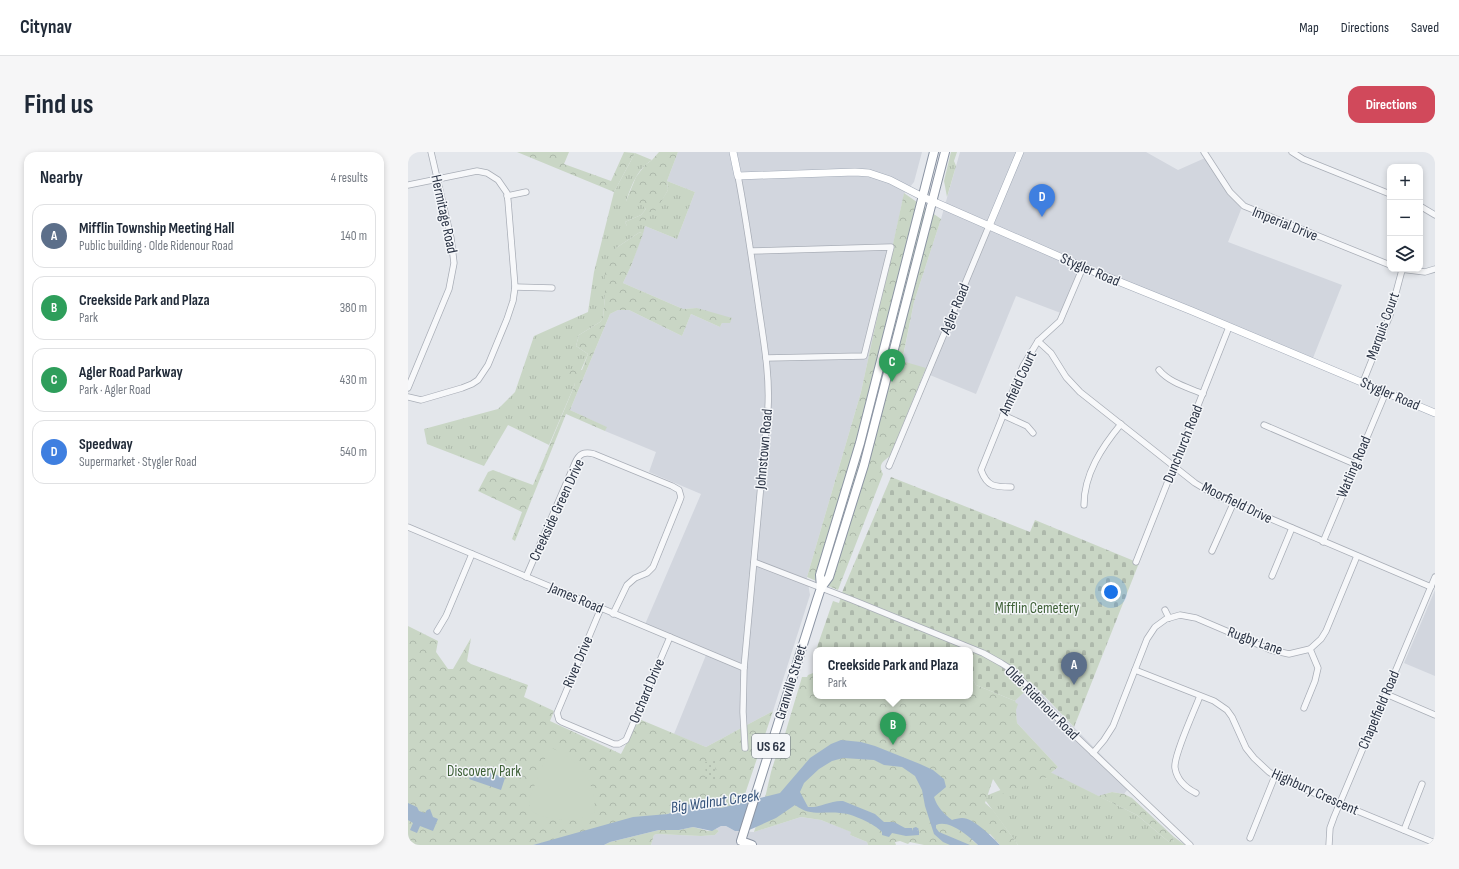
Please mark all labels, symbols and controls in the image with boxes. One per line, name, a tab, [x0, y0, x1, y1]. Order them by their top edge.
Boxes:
text: Citynav	[20, 16, 72, 39]
text: Map	[1299, 19, 1319, 36]
text: Directions	[1341, 19, 1389, 36]
text: Saved	[1411, 19, 1439, 36]
button: Directions	[1348, 86, 1435, 123]
text: Find us	[24, 88, 93, 121]
map controls	[1387, 164, 1423, 272]
button: +	[1387, 164, 1423, 200]
text: Nearby	[40, 168, 83, 188]
text: 4 results	[331, 170, 368, 186]
street label: Hermitage Road	[426, 173, 462, 255]
pin: D	[1029, 184, 1055, 217]
button: −	[1387, 200, 1423, 236]
street label: Imperial Drive	[1249, 202, 1321, 246]
text: Mifflin Township Meeting Hall	[79, 219, 234, 238]
text: A	[51, 228, 57, 244]
text: 140 m	[341, 228, 367, 244]
button: layers	[1387, 236, 1423, 272]
text: Public building · Olde Ridenour Road	[79, 238, 233, 254]
street label: Stygler Road	[1057, 249, 1123, 291]
street label: Agler Road	[935, 281, 974, 338]
street label: Marquis Court	[1362, 289, 1404, 362]
text: Creekside Park and Plaza	[79, 291, 210, 310]
text: B	[51, 300, 57, 316]
text: 380 m	[340, 300, 367, 316]
text: Park	[79, 310, 98, 326]
street label: Amfield Court	[994, 347, 1041, 419]
pin: C	[879, 349, 905, 382]
text: Agler Road Parkway	[79, 363, 183, 382]
text: C	[51, 372, 57, 388]
text: 430 m	[340, 372, 367, 388]
street label: Stygler Road	[1357, 373, 1423, 415]
text: Park · Agler Road	[79, 382, 151, 398]
street label: Dunchurch Road	[1159, 402, 1207, 486]
street label: Johnstown Road	[751, 408, 777, 491]
street label: Watling Road	[1332, 433, 1376, 501]
text: Speedway	[79, 435, 133, 454]
text: D	[51, 444, 57, 460]
text: 540 m	[340, 444, 367, 460]
text: Supermarket · Stygler Road	[79, 454, 197, 470]
street label: Creekside Green Drive	[525, 456, 589, 564]
street label: Moorfield Drive	[1199, 478, 1275, 528]
street label: James Road	[545, 578, 606, 618]
your location	[1101, 582, 1121, 602]
park label: Mifflin Cemetery	[995, 599, 1079, 618]
street label: Rugby Lane	[1225, 622, 1285, 660]
street label: River Drive	[559, 633, 597, 691]
street label: Granville Street	[771, 642, 812, 722]
popup	[813, 647, 973, 699]
pin: A	[1061, 652, 1087, 685]
street label: Orchard Drive	[625, 656, 669, 726]
text: Creekside Park and Plaza	[828, 656, 958, 675]
street label: Olde Ridenour Road	[1001, 662, 1083, 744]
street label: Chapelfield Road	[1354, 668, 1404, 752]
text: Park	[828, 675, 847, 691]
pin: B	[880, 712, 906, 745]
road number: US 62	[752, 734, 790, 758]
park label: Discovery Park	[447, 762, 521, 781]
street label: Highbury Crescent	[1268, 764, 1362, 820]
water label: Big Walnut Creek	[670, 786, 761, 818]

